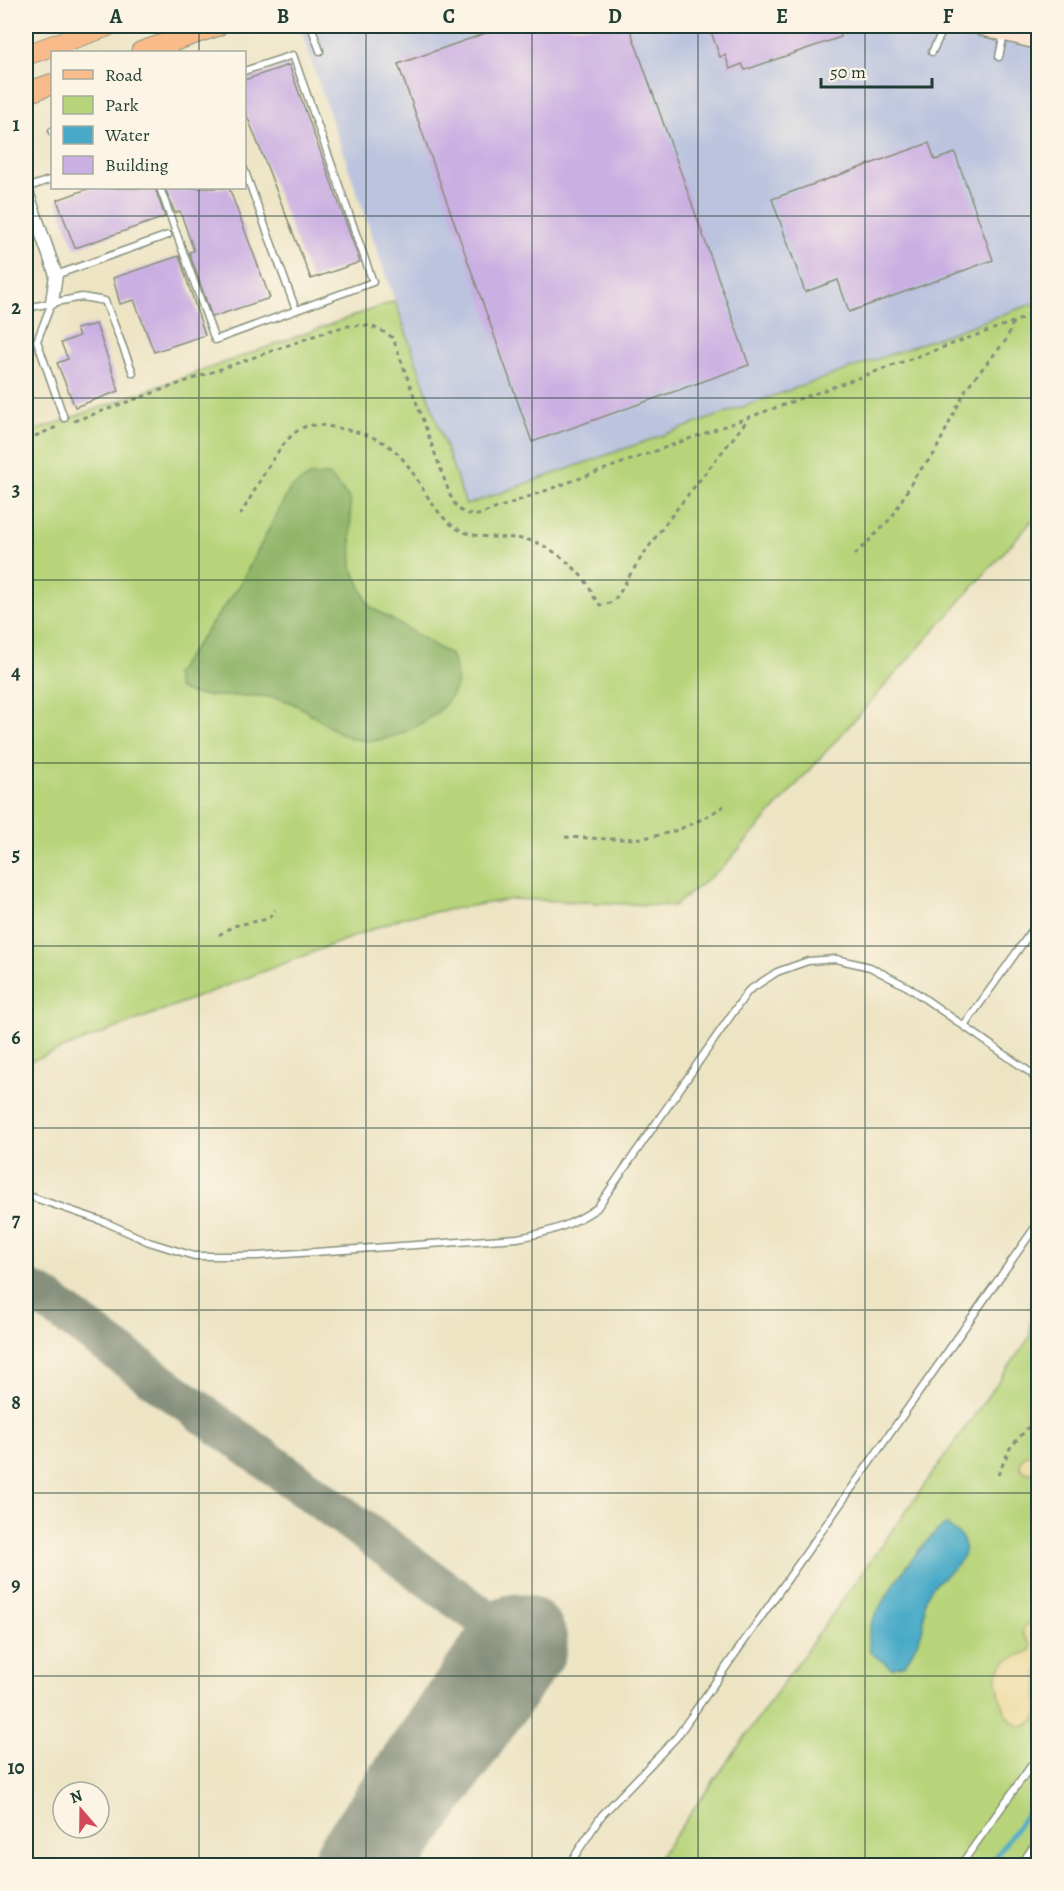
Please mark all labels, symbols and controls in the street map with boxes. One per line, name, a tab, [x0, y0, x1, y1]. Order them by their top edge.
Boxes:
text: A	[109, 3, 123, 30]
text: B	[277, 3, 289, 30]
text: C	[443, 3, 455, 30]
text: D	[608, 3, 622, 30]
text: E	[776, 3, 788, 30]
text: F	[943, 3, 954, 30]
legend	[51, 51, 246, 189]
scale bar	[821, 51, 932, 89]
text: 50 m	[830, 60, 866, 84]
text: Road	[105, 63, 143, 87]
text: Park	[105, 93, 139, 117]
text: 1	[12, 111, 20, 138]
text: Water	[104, 123, 150, 147]
text: Building	[105, 153, 169, 177]
text: 2	[11, 294, 21, 321]
text: 3	[12, 476, 20, 503]
text: 4	[11, 659, 21, 686]
text: 5	[12, 841, 20, 868]
text: 6	[11, 1024, 21, 1051]
text: 7	[12, 1206, 21, 1233]
text: 8	[11, 1389, 21, 1416]
text: 9	[11, 1571, 21, 1598]
text: 10	[7, 1754, 25, 1781]
north arrow	[51, 1780, 111, 1840]
text: N	[67, 1784, 86, 1809]

